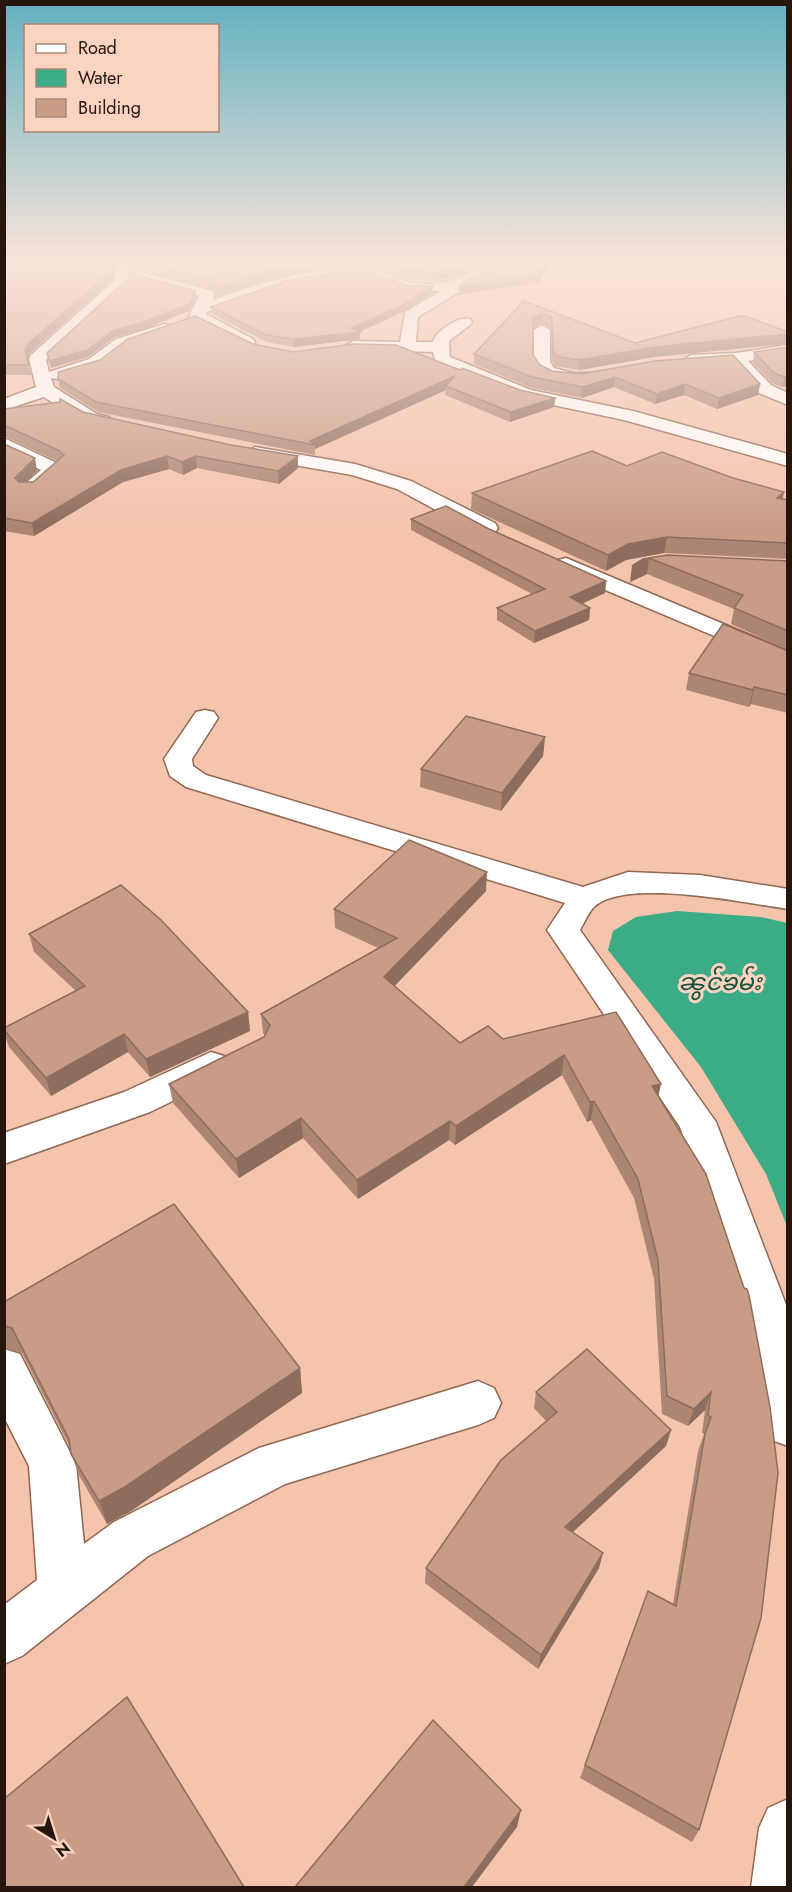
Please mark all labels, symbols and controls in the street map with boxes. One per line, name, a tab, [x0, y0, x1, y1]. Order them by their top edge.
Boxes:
legend	[24, 24, 219, 132]
text: Road	[78, 35, 117, 61]
text: Water	[78, 65, 123, 91]
text: Building	[78, 95, 141, 121]
water label: ၼွင်ၶမ်း	[678, 964, 763, 1001]
north arrow	[24, 1808, 84, 1868]
text: N	[51, 1836, 75, 1862]

